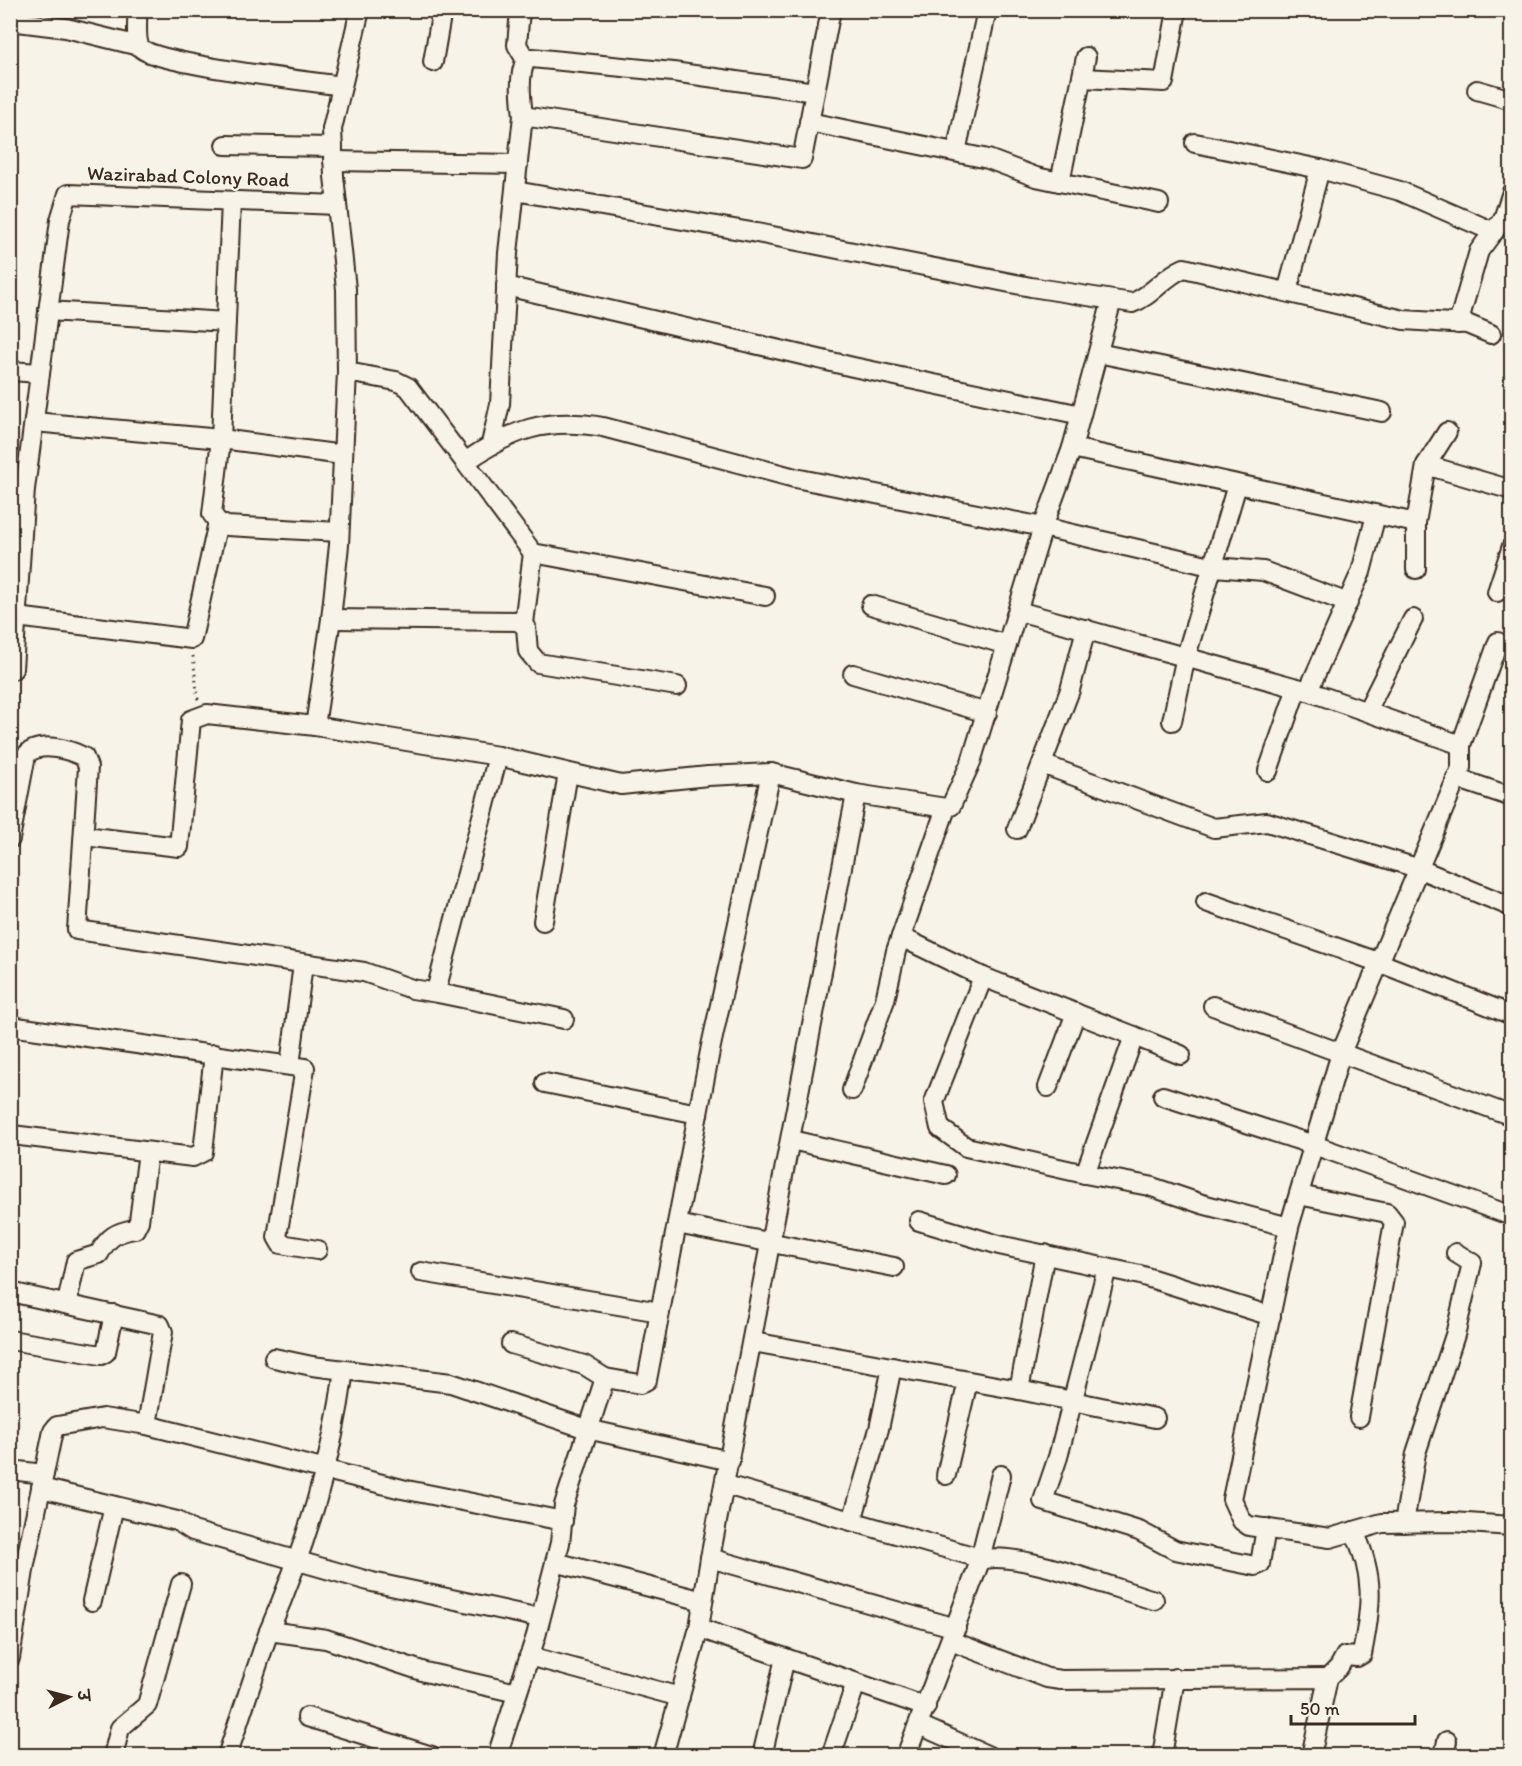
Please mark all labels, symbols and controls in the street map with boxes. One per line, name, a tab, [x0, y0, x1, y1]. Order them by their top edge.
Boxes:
street label: Wazirabad Colony Road	[86, 160, 290, 192]
north arrow	[39, 1667, 99, 1727]
text: उ	[73, 1687, 94, 1703]
scale bar	[1291, 1688, 1416, 1726]
text: 50 m	[1300, 1698, 1340, 1720]

